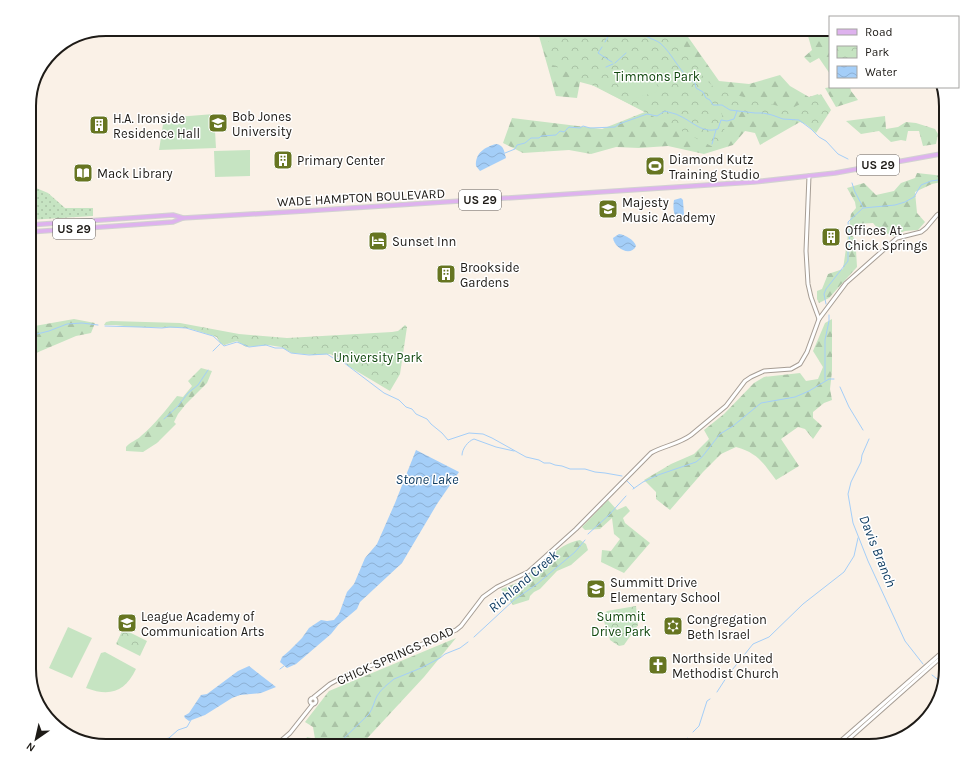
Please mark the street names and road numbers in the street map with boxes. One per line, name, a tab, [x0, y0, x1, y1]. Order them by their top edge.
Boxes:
road number: US 29	[857, 155, 899, 175]
street label: WADE HAMPTON BOULEVARD	[277, 186, 445, 209]
road number: US 29	[459, 190, 501, 210]
road number: US 29	[53, 219, 95, 239]
street label: CHICK SPRINGS ROAD	[334, 623, 456, 688]

